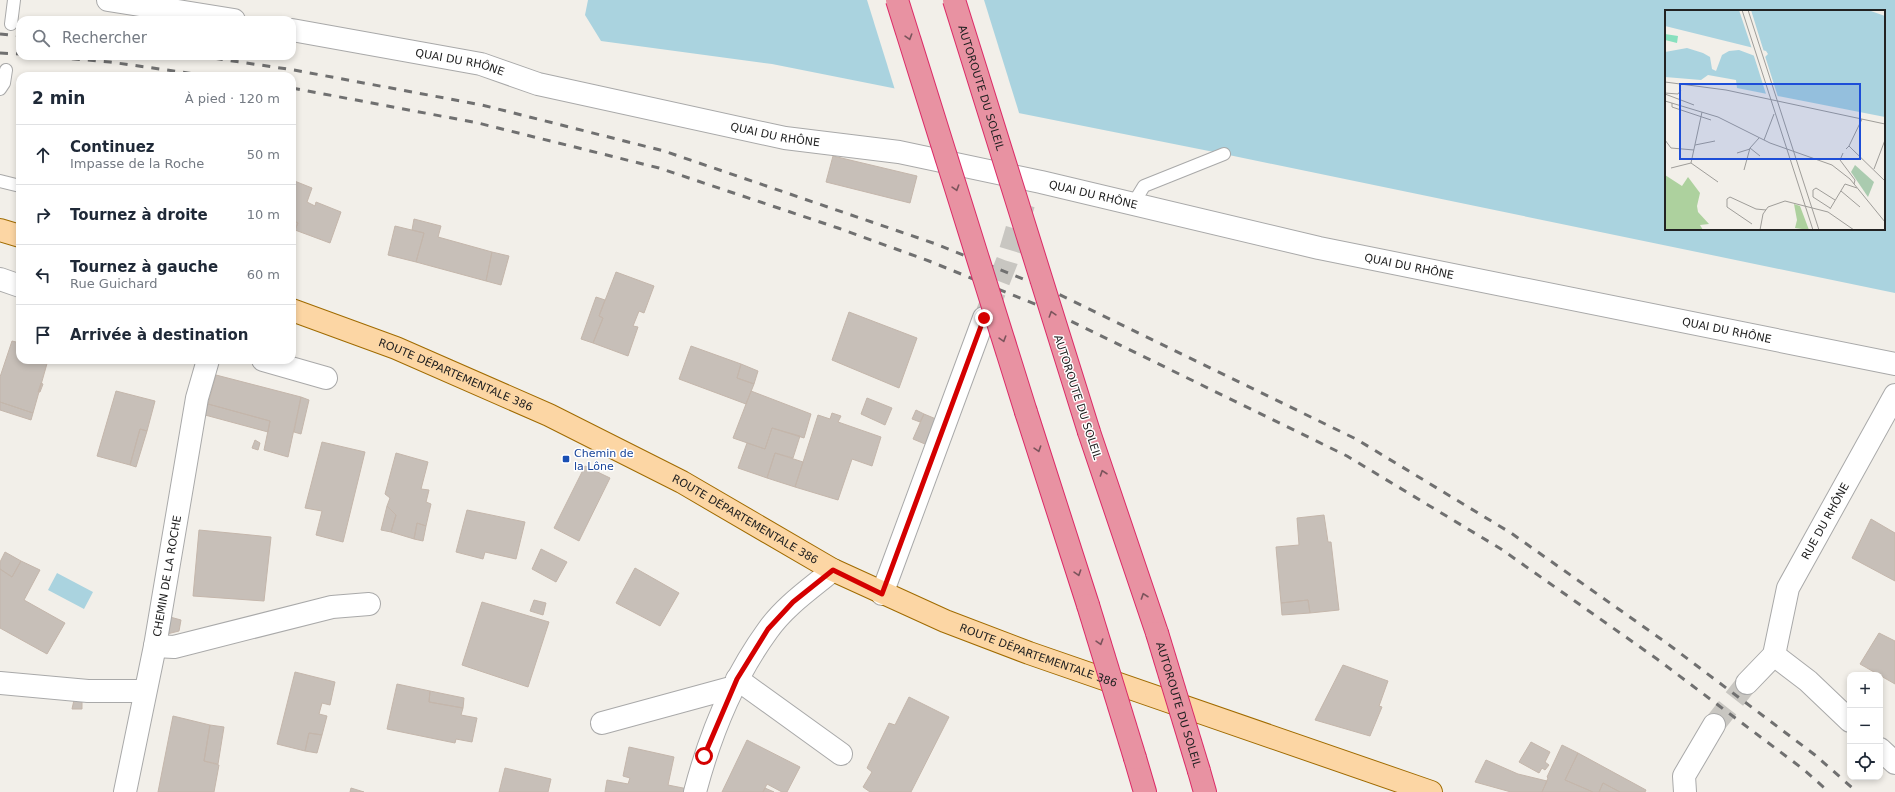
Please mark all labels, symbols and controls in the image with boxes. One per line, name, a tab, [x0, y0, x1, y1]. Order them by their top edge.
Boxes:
inset map	[1665, 10, 1885, 230]
search box	[16, 16, 296, 60]
street label: AUTOROUTE DU SOLEIL	[955, 24, 1007, 153]
icon: search	[30, 27, 52, 49]
text: Rechercher	[62, 29, 147, 47]
one-way arrow	[904, 34, 912, 41]
street label: QUAI DU RHÔNE	[414, 46, 506, 79]
text: 2 min	[32, 88, 85, 108]
text: À pied · 120 m	[185, 91, 280, 106]
street label: QUAI DU RHÔNE	[729, 120, 821, 149]
text: Continuez	[70, 138, 155, 156]
icon: ahead	[32, 144, 54, 166]
text: 50 m	[247, 147, 280, 162]
text: Impasse de la Roche	[70, 156, 204, 171]
street label: QUAI DU RHÔNE	[1047, 178, 1139, 212]
one-way arrow	[951, 184, 960, 191]
icon: right	[32, 204, 54, 226]
text: Tournez à droite	[70, 206, 208, 224]
text: 10 m	[247, 207, 280, 222]
street label: QUAI DU RHÔNE	[1363, 251, 1455, 282]
text: Tournez à gauche	[70, 258, 218, 276]
icon: left	[32, 264, 54, 286]
text: 60 m	[247, 267, 280, 282]
text: Rue Guichard	[70, 276, 157, 291]
route end	[975, 309, 993, 327]
one-way arrow	[1048, 311, 1057, 318]
street label: QUAI DU RHÔNE	[1681, 315, 1773, 346]
icon: arrive	[32, 324, 54, 346]
text: Arrivée à destination	[70, 326, 248, 344]
street label: AUTOROUTE DU SOLEIL	[1051, 333, 1104, 462]
one-way arrow	[998, 335, 1007, 342]
street label: ROUTE DÉPARTEMENTALE 386	[377, 336, 535, 414]
one-way arrow	[1033, 446, 1041, 453]
place label: Chemin de la Lône	[574, 447, 634, 473]
marker: Chemin de la Lône	[561, 454, 571, 464]
one-way arrow	[1099, 470, 1107, 477]
street label: ROUTE DÉPARTEMENTALE 386	[670, 472, 820, 567]
street label: RUE DU RHÔNE	[1799, 480, 1852, 562]
street label: CHEMIN DE LA ROCHE	[151, 514, 184, 638]
one-way arrow	[1073, 569, 1082, 576]
one-way arrow	[1141, 593, 1149, 600]
street label: ROUTE DÉPARTEMENTALE 386	[958, 621, 1119, 690]
one-way arrow	[1095, 639, 1104, 646]
street label: AUTOROUTE DU SOLEIL	[1153, 640, 1204, 770]
map controls	[1847, 672, 1883, 780]
button: +	[1847, 672, 1883, 708]
button: −	[1847, 708, 1883, 744]
button: locate	[1847, 744, 1883, 780]
route start	[695, 747, 713, 765]

